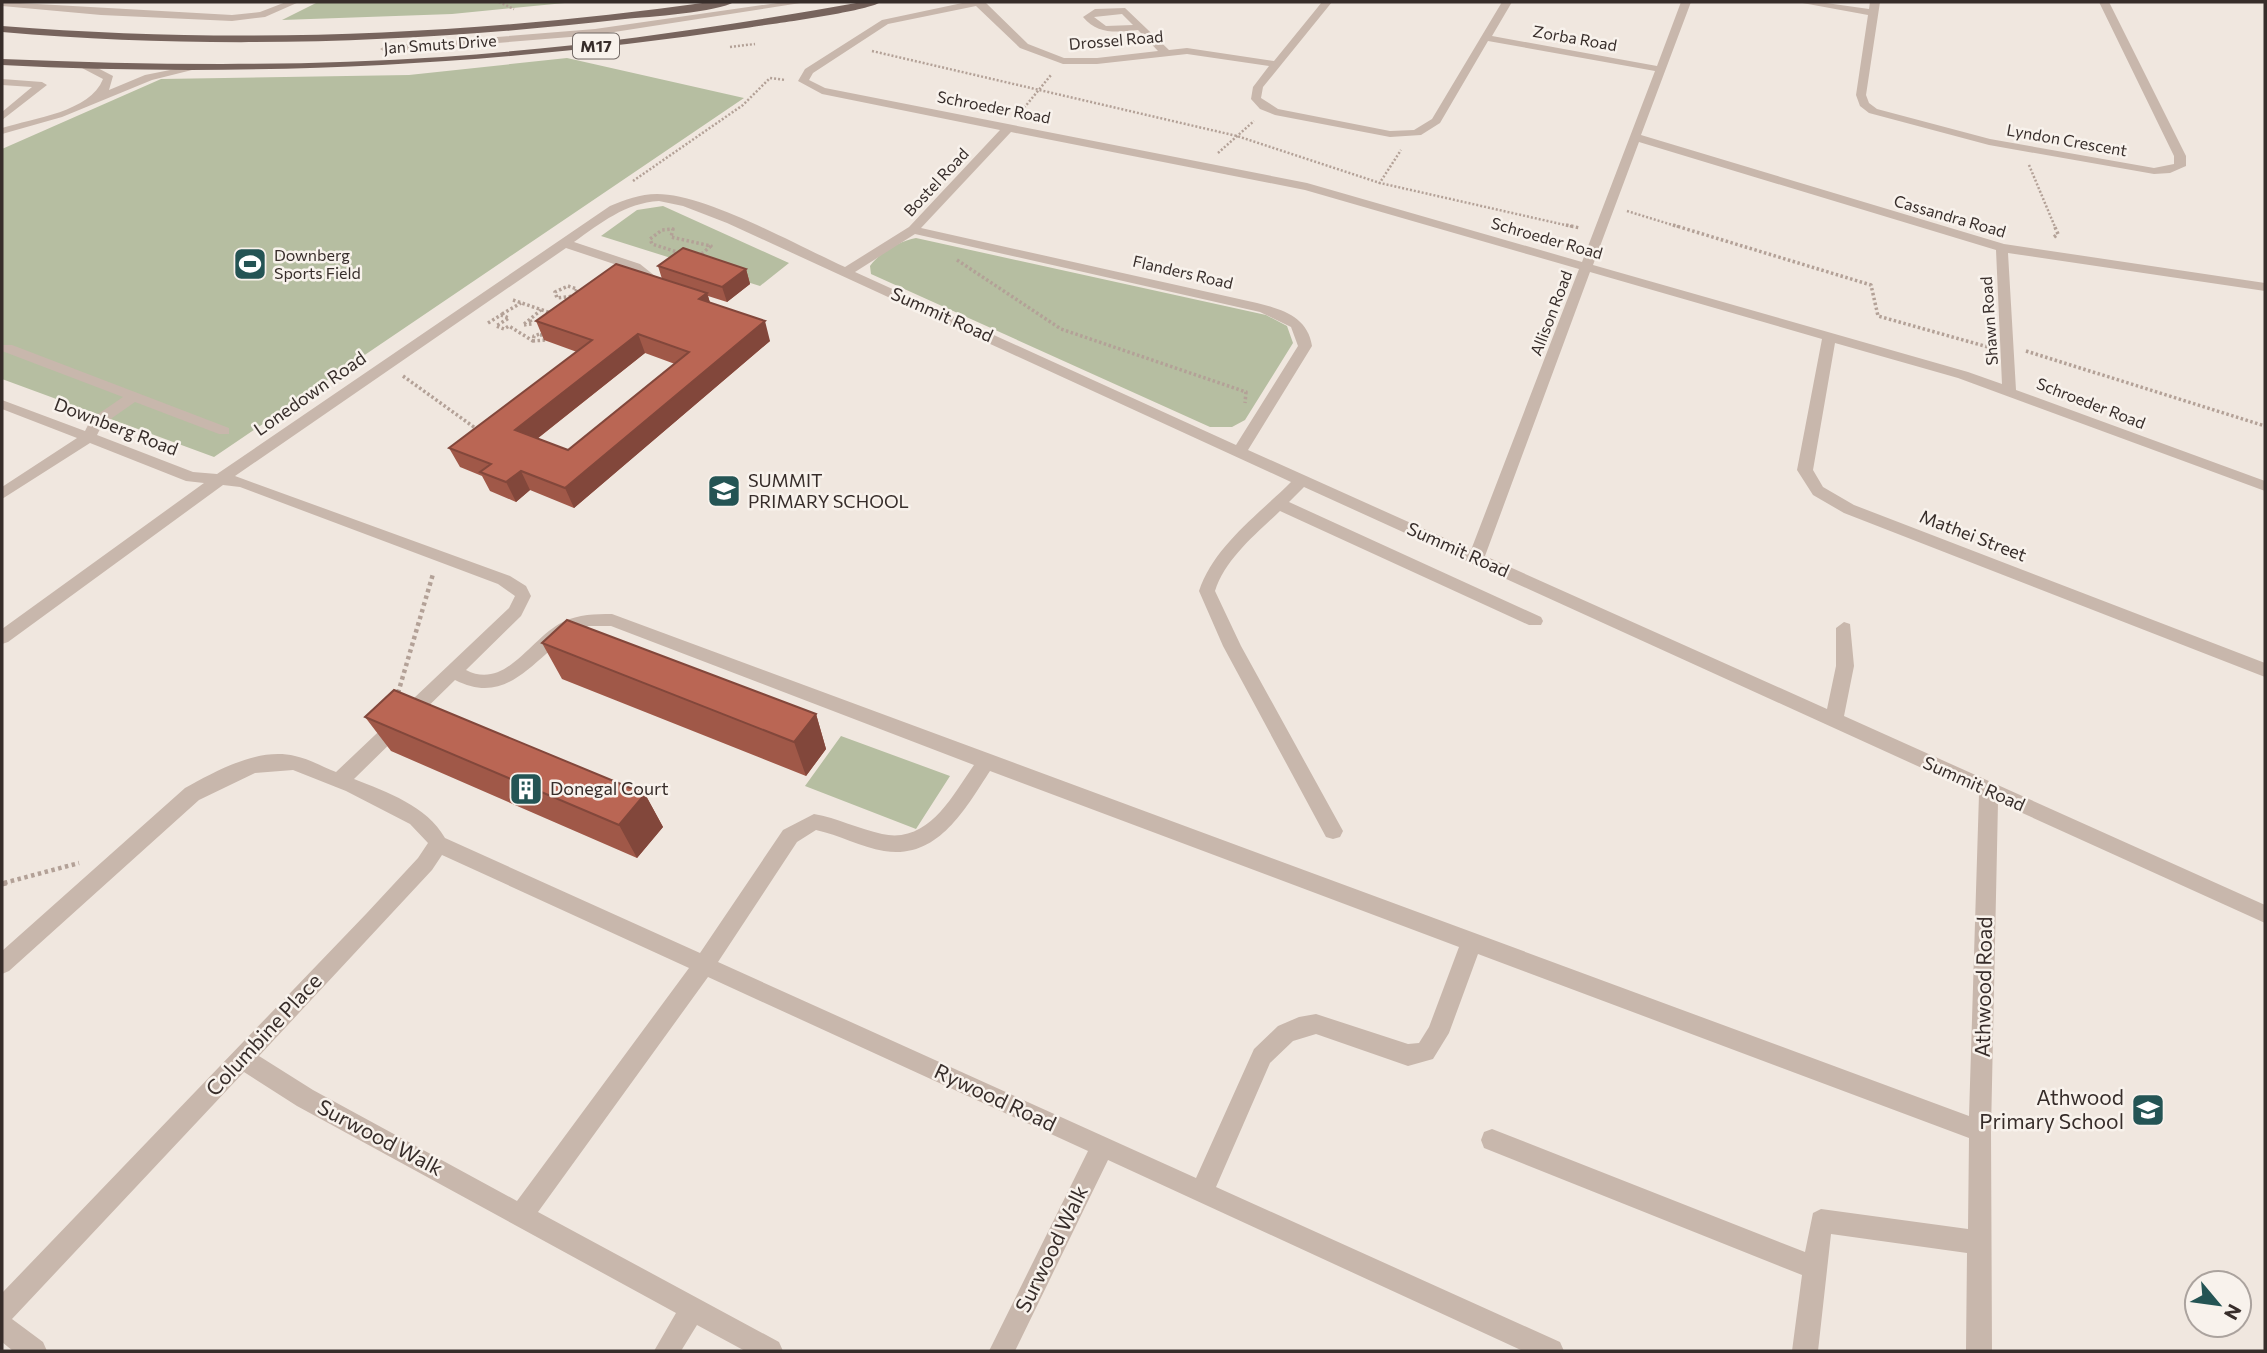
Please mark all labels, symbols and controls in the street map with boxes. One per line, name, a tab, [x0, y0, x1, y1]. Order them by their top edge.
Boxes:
street label: Zorba Road	[1532, 21, 1619, 54]
street label: Drossel Road	[1068, 26, 1164, 53]
street label: Jan Smuts Drive	[383, 30, 497, 57]
road number: M17	[573, 34, 619, 58]
street label: Schroeder Road	[936, 86, 1052, 127]
street label: Lyndon Crescent	[2005, 120, 2129, 160]
street label: Bostel Road	[899, 144, 972, 220]
street label: Cassandra Road	[1892, 190, 2008, 241]
street label: Schroeder Road	[1489, 213, 1605, 263]
sports icon: Downberg Sports Field	[231, 245, 269, 283]
place label: Downberg Sports Field	[274, 245, 361, 282]
street label: Flanders Road	[1131, 251, 1235, 292]
street label: Allison Road	[1526, 268, 1575, 358]
street label: Shawn Road	[1976, 276, 2001, 366]
street label: Summit Road	[888, 282, 997, 346]
street label: Lonedown Road	[249, 346, 370, 440]
street label: Schroeder Road	[2034, 373, 2148, 432]
street label: Downberg Road	[51, 392, 181, 460]
place label: SUMMIT PRIMARY SCHOOL	[748, 469, 909, 512]
school or university icon: SUMMIT PRIMARY SCHOOL	[705, 472, 743, 510]
street label: Mathei Street	[1917, 505, 2030, 566]
street label: Summit Road	[1404, 517, 1513, 581]
street label: Summit Road	[1920, 751, 2029, 815]
building icon: Donegal Court	[507, 770, 545, 808]
place label: Donegal Court	[550, 777, 669, 799]
street label: Athwood Road	[1969, 916, 1996, 1058]
street label: Columbine Place	[200, 968, 326, 1100]
street label: Rywood Road	[931, 1058, 1061, 1136]
place label: Athwood Primary School	[1979, 1084, 2124, 1133]
school or university icon: Athwood Primary School	[2129, 1091, 2167, 1129]
street label: Surwood Walk	[314, 1093, 448, 1180]
street label: Surwood Walk	[1009, 1181, 1092, 1316]
north arrow	[2183, 1269, 2253, 1339]
text: N	[2220, 1301, 2247, 1324]

